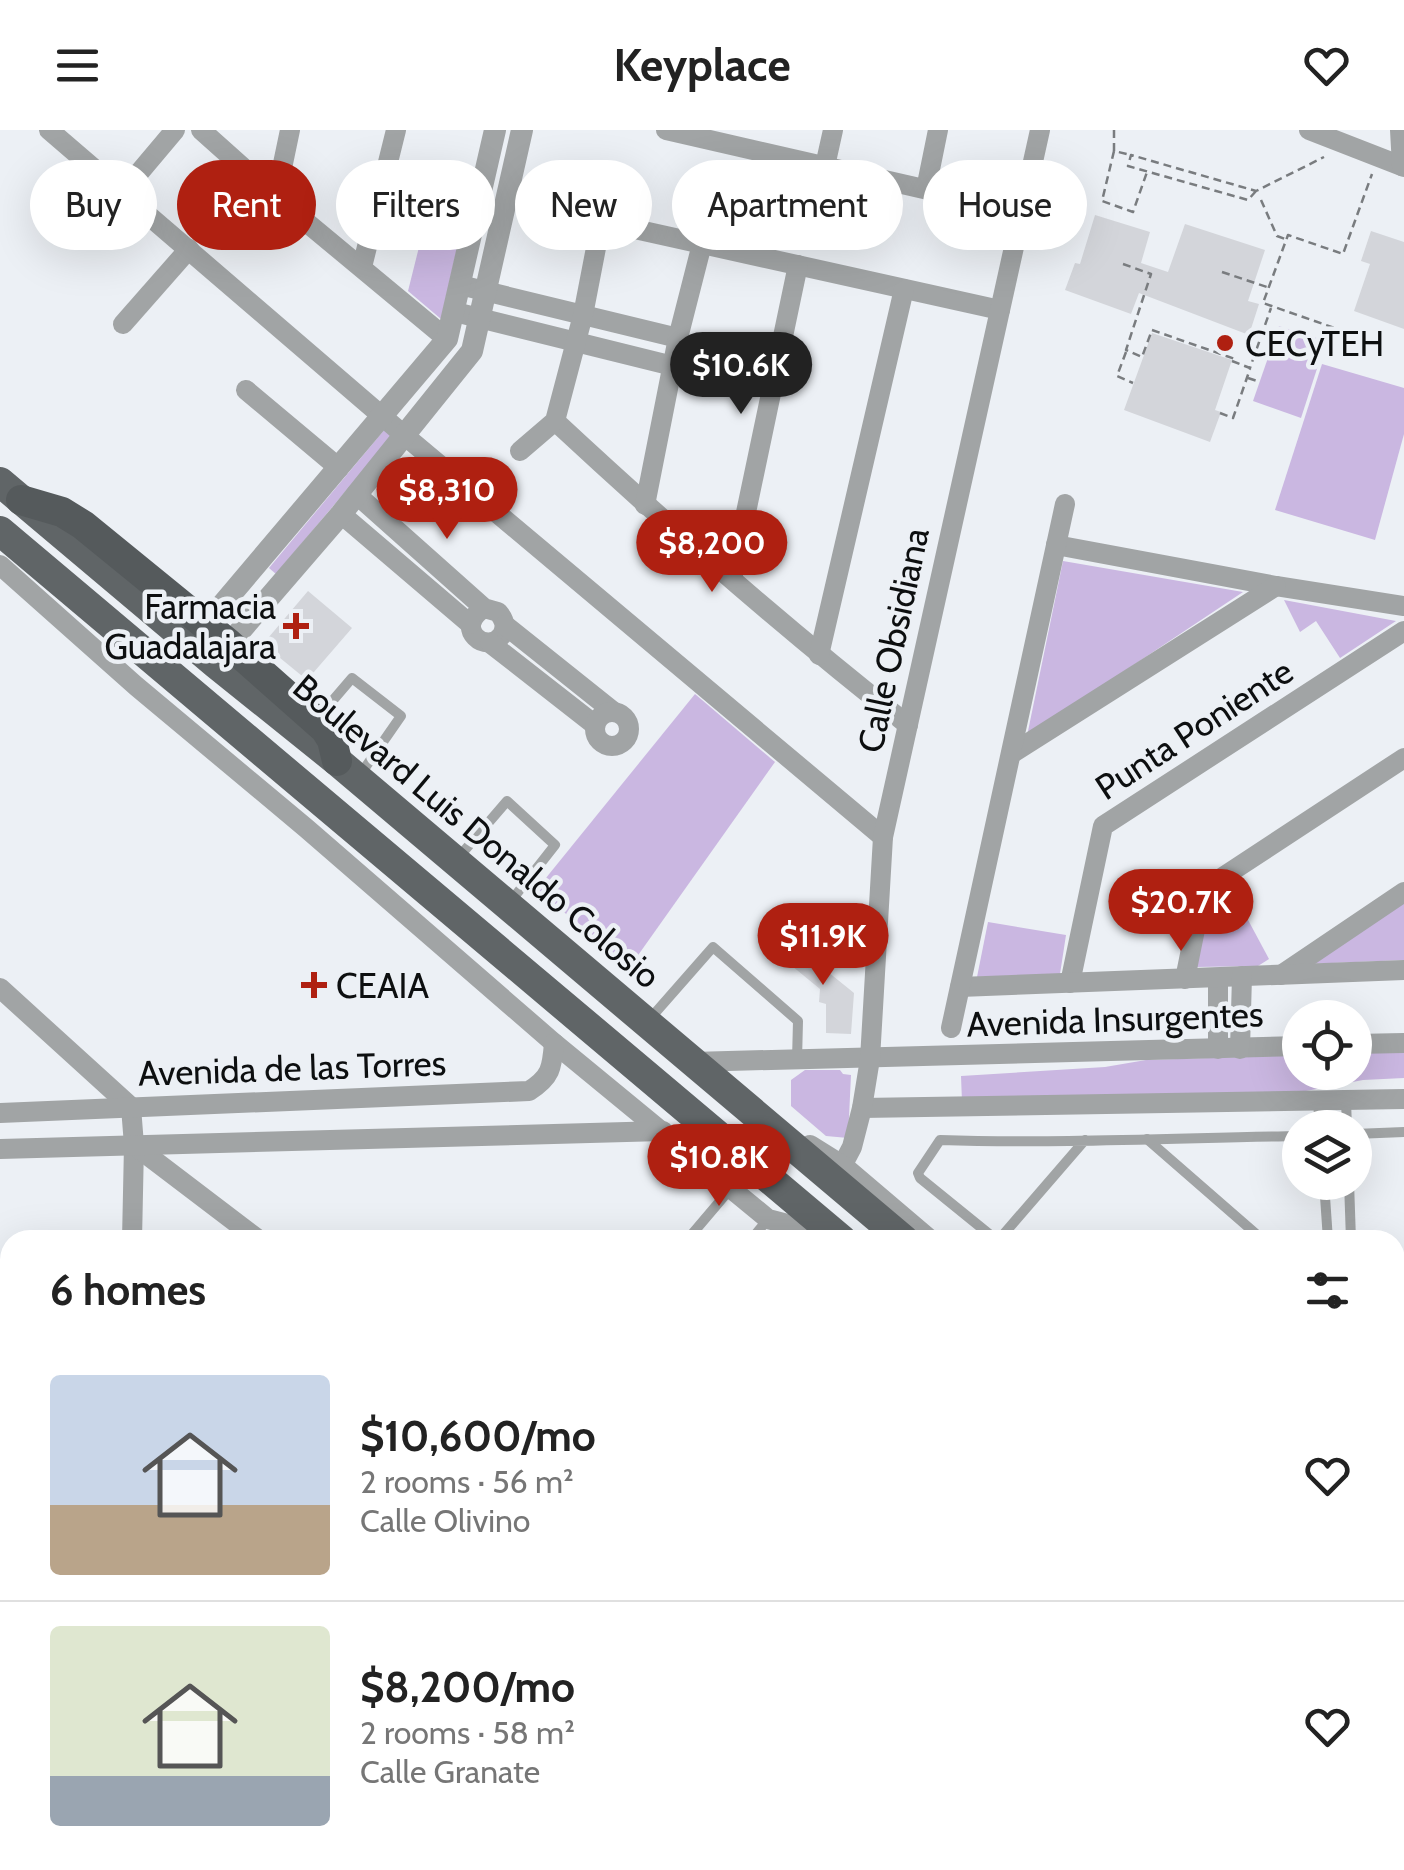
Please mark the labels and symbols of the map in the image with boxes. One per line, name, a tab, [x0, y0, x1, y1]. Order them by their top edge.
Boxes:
place label: CECyTEH	[1245, 322, 1384, 365]
pin: $10.6K	[660, 332, 822, 417]
marker: CECyTEH	[1214, 332, 1236, 354]
pin: $8,310	[366, 457, 528, 542]
pin: $8,200	[631, 510, 793, 595]
street label: Calle Obsidiana	[848, 524, 938, 756]
place label: Farmacia Guadalajara	[104, 585, 276, 668]
marker: Farmacia Guadalajara	[285, 615, 307, 637]
street label: Punta Poniente	[1087, 649, 1301, 809]
street label: Boulevard Luis Donaldo Colosio	[285, 665, 669, 997]
pin: $20.7K	[1100, 869, 1262, 954]
pin: $11.9K	[742, 903, 904, 988]
place label: CEAIA	[336, 964, 429, 1007]
marker: CEAIA	[301, 972, 327, 998]
street label: Avenida Insurgentes	[966, 992, 1264, 1046]
street label: Avenida de las Torres	[137, 1041, 447, 1095]
pin: $10.8K	[638, 1124, 800, 1209]

